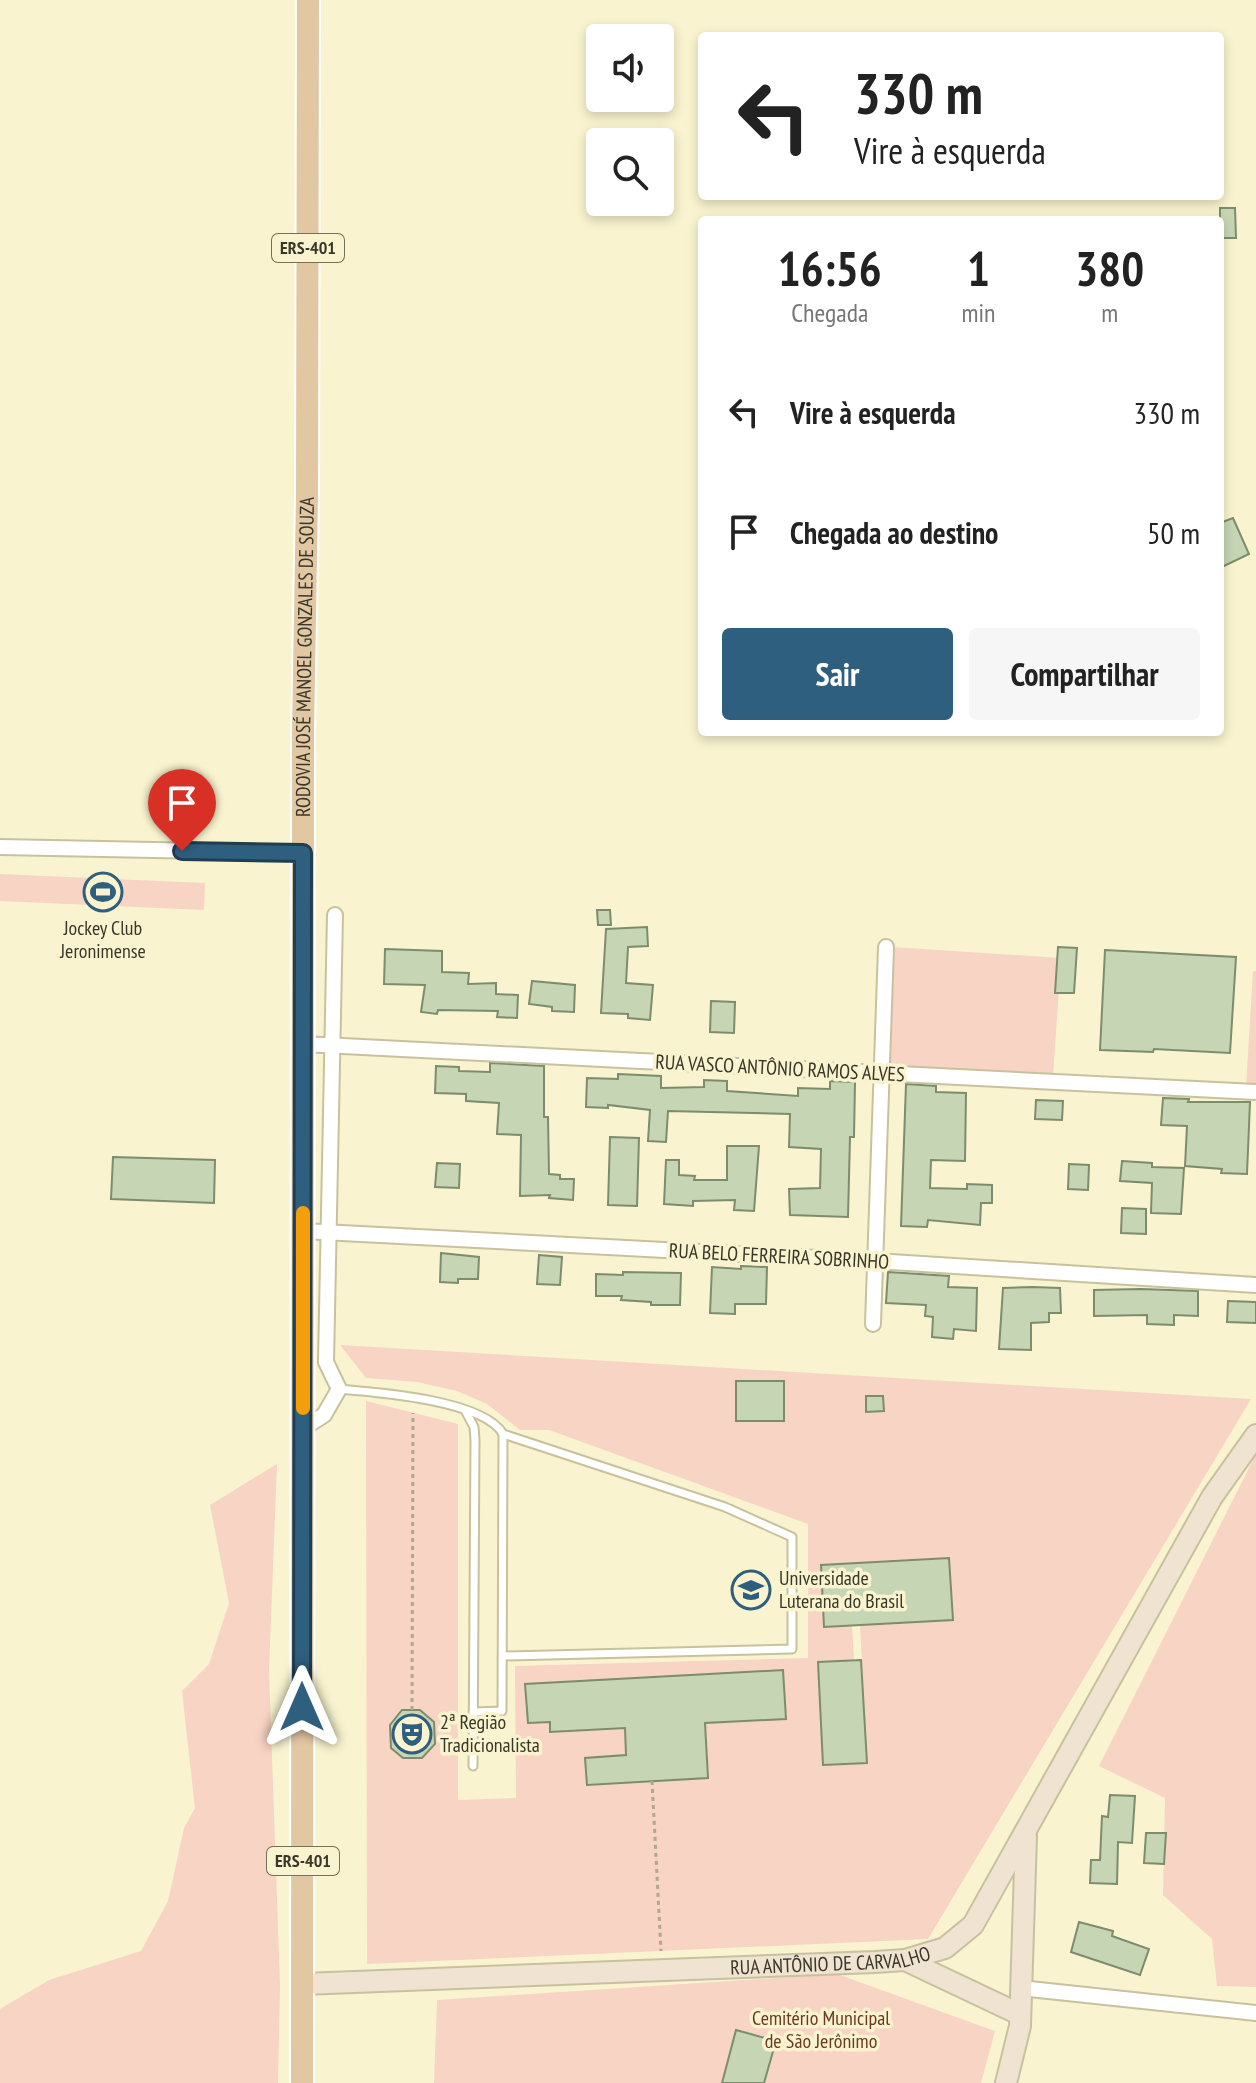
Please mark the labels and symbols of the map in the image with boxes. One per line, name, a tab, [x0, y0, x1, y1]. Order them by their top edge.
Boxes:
road number: ERS-401	[272, 234, 344, 262]
street label: RODOVIA JOSÉ MANOEL GONZALES DE SOUZA	[290, 496, 320, 817]
pin	[148, 769, 216, 851]
sports icon: Jockey Club Jeronimense	[82, 871, 124, 913]
place label: Jockey Club Jeronimense	[59, 915, 146, 964]
street label: RUA VASCO ANTÔNIO RAMOS ALVES	[655, 1048, 905, 1088]
street label: RUA BELO FERREIRA SOBRINHO	[668, 1237, 890, 1275]
place label: Universidade Luterana do Brasil	[779, 1565, 904, 1614]
school or university icon: Universidade Luterana do Brasil	[730, 1569, 772, 1611]
position arrow	[260, 1665, 344, 1749]
place label: 2ª Região Tradicionalista	[440, 1709, 540, 1758]
theatre icon: 2ª Região Tradicionalista	[391, 1713, 433, 1755]
road number: ERS-401	[267, 1847, 339, 1875]
street label: RUA ANTÔNIO DE CARVALHO	[730, 1940, 934, 1981]
park label: Cemitério Municipal de São Jerônimo	[752, 2005, 890, 2054]

